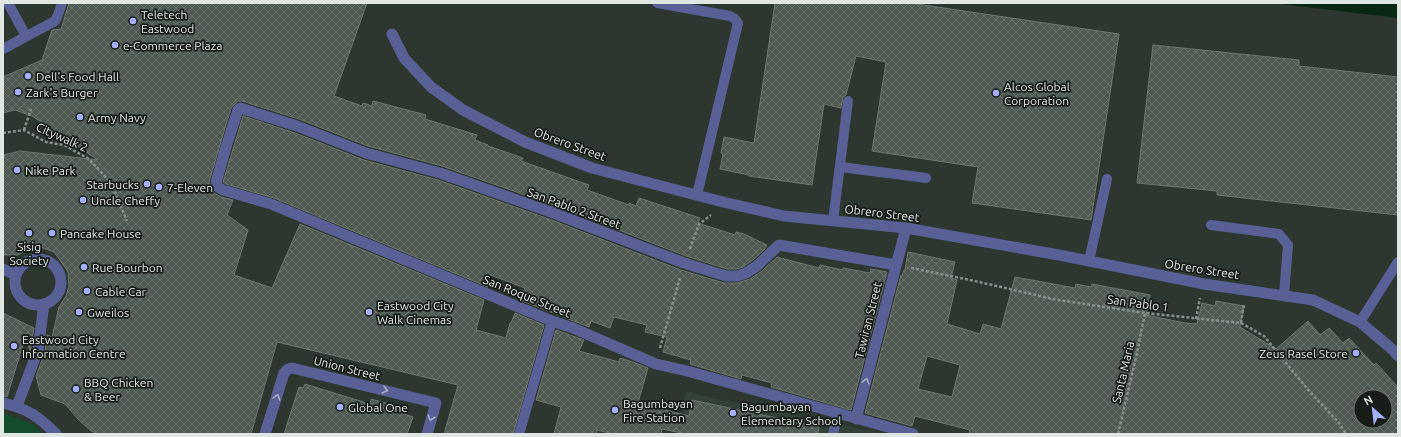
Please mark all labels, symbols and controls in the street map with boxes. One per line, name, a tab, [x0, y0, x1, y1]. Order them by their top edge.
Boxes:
place label: Teletech Eastwood	[141, 8, 194, 35]
marker: Teletech Eastwood	[128, 16, 138, 26]
place label: e-Commerce Plaza	[123, 39, 222, 52]
marker: e-Commerce Plaza	[110, 40, 120, 50]
place label: Dell's Food Hall	[36, 70, 119, 83]
marker: Dell's Food Hall	[23, 71, 33, 81]
place label: Alcos Global Corporation	[1004, 80, 1070, 107]
place label: Zark's Burger	[26, 86, 98, 99]
marker: Zark's Burger	[13, 87, 23, 97]
marker: Alcos Global Corporation	[991, 88, 1001, 98]
place label: Army Navy	[88, 111, 146, 124]
marker: Army Navy	[75, 112, 85, 122]
street label: Citywalk 2	[34, 120, 90, 154]
street label: Obrero Street	[532, 125, 608, 163]
place label: Nike Park	[25, 164, 76, 177]
marker: Nike Park	[12, 165, 22, 175]
place label: Starbucks	[87, 178, 139, 191]
marker: Starbucks	[142, 179, 152, 189]
place label: 7-Eleven	[167, 181, 213, 194]
marker: 7-Eleven	[154, 182, 164, 192]
street label: San Pablo 2 Street	[526, 185, 623, 231]
place label: Uncle Cheffy	[91, 194, 160, 207]
marker: Uncle Cheffy	[78, 195, 88, 205]
street label: Obrero Street	[844, 202, 920, 224]
place label: Pancake House	[60, 227, 141, 240]
marker: Sisig Society	[24, 228, 34, 238]
marker: Pancake House	[47, 228, 57, 238]
place label: Sisig Society	[10, 240, 49, 267]
street label: Obrero Street	[1164, 257, 1240, 281]
place label: Rue Bourbon	[92, 261, 163, 274]
marker: Rue Bourbon	[79, 262, 89, 272]
street label: San Roque Street	[481, 272, 573, 320]
street label: Tawiran Street	[852, 280, 884, 360]
place label: Cable Car	[95, 285, 147, 298]
marker: Cable Car	[82, 286, 92, 296]
street label: San Pablo 1	[1106, 292, 1170, 314]
place label: Eastwood City Walk Cinemas	[377, 299, 454, 326]
place label: Gweilos	[87, 306, 129, 319]
marker: Gweilos	[74, 307, 84, 317]
marker: Eastwood City Walk Cinemas	[364, 307, 374, 317]
place label: Eastwood City Information Centre	[22, 333, 126, 360]
street label: Santa Maria	[1110, 340, 1136, 404]
marker: Eastwood City Information Centre	[9, 341, 19, 351]
place label: Zeus Rasel Store	[1259, 347, 1348, 360]
marker: Zeus Rasel Store	[1351, 348, 1361, 358]
street label: Union Street	[312, 353, 382, 383]
place label: BBQ Chicken & Beer	[84, 376, 153, 403]
one-way arrow	[861, 378, 870, 385]
marker: BBQ Chicken & Beer	[71, 384, 81, 394]
one-way arrow	[381, 386, 388, 394]
north arrow	[1353, 389, 1393, 429]
text: N	[1362, 393, 1375, 407]
one-way arrow	[272, 394, 281, 401]
place label: Bagumbayan Fire Station	[623, 397, 693, 424]
place label: Bagumbayan Elementary School	[741, 400, 841, 427]
place label: Global One	[348, 401, 408, 414]
marker: Global One	[335, 402, 345, 412]
marker: Bagumbayan Fire Station	[610, 405, 620, 415]
marker: Bagumbayan Elementary School	[728, 408, 738, 418]
one-way arrow	[427, 415, 436, 422]

